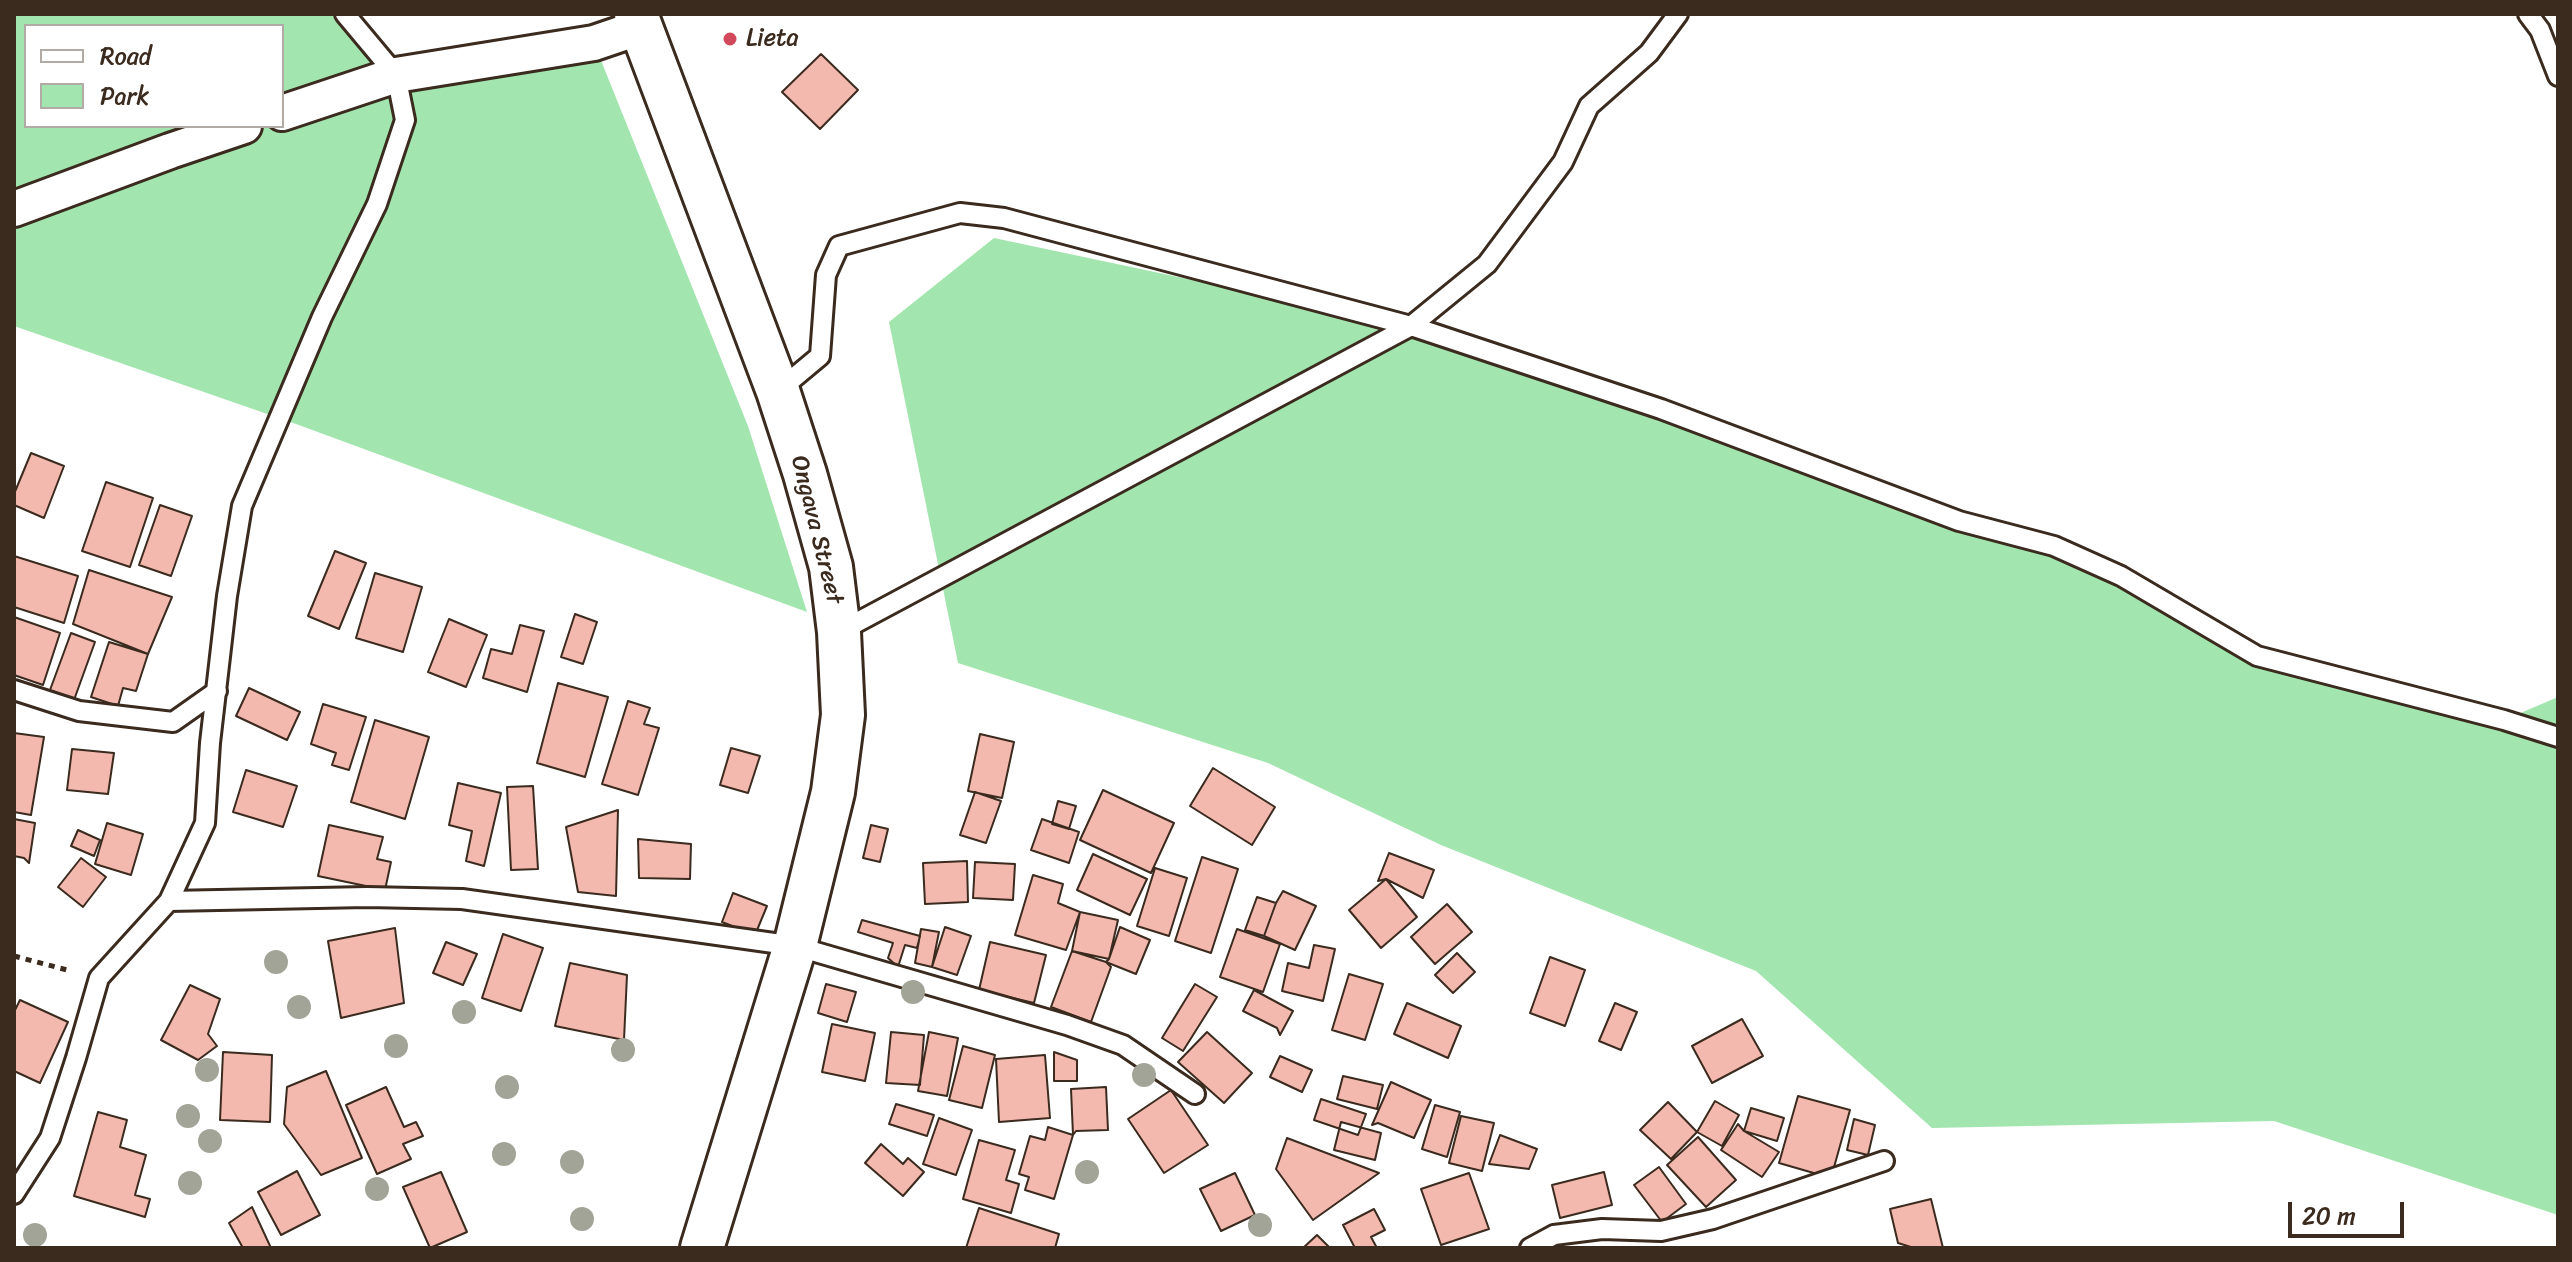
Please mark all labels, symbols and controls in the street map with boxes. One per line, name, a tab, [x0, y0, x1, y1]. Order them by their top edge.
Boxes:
legend	[24, 24, 284, 128]
place label: Lieta	[746, 25, 799, 53]
marker: Lieta	[721, 30, 739, 48]
text: Road	[100, 35, 151, 77]
text: Park	[100, 75, 149, 117]
street label: Ongava Street	[784, 453, 848, 607]
scale bar	[2292, 1186, 2408, 1236]
text: 20 m	[2302, 1195, 2356, 1237]

